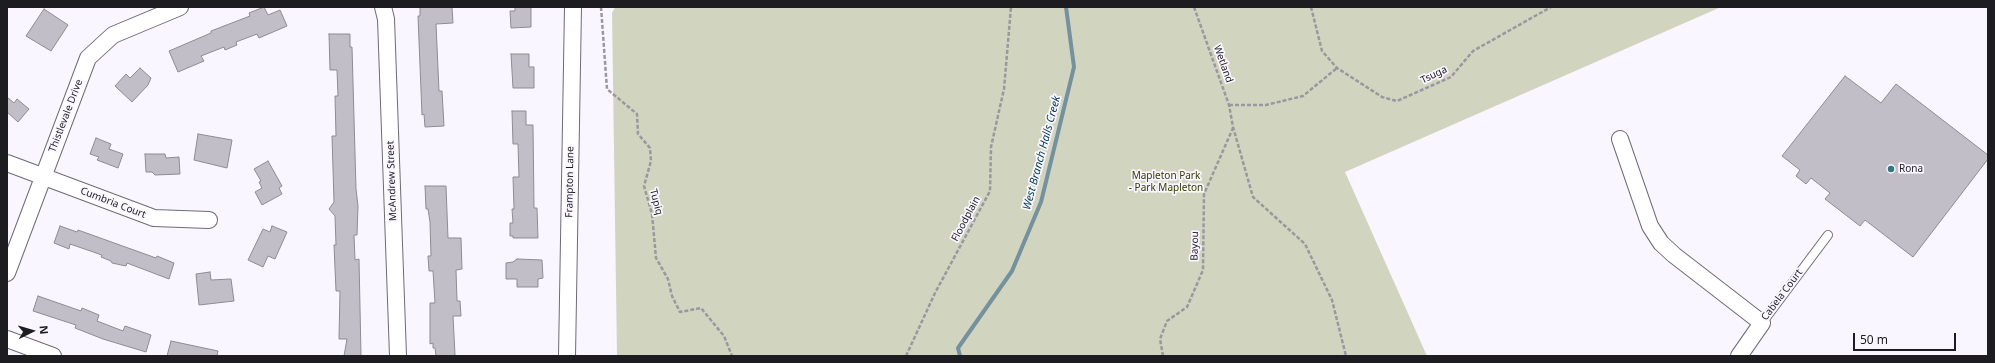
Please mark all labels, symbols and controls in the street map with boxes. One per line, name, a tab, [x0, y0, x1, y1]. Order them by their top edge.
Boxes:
street label: Wetland	[1211, 44, 1235, 84]
street label: Tsuga	[1419, 64, 1449, 86]
street label: Thistlevale Drive	[47, 78, 85, 154]
water label: West Branch Halls Creek	[1020, 95, 1064, 211]
street label: McAndrew Street	[385, 141, 399, 221]
street label: Frampton Lane	[563, 146, 577, 218]
place label: Rona	[1899, 163, 1923, 175]
marker: Rona	[1886, 164, 1896, 174]
park label: Mapleton Park - Park Mapleton	[1129, 170, 1203, 194]
street label: Cumbria Court	[79, 185, 147, 221]
street label: Tupiq	[647, 188, 665, 216]
street label: Floodplain	[949, 194, 983, 244]
street label: Bayou	[1189, 231, 1201, 261]
street label: Cabela Court	[1759, 267, 1805, 323]
north arrow	[12, 311, 52, 351]
text: N	[37, 325, 52, 335]
scale bar	[1855, 325, 1958, 351]
text: 50 m	[1860, 331, 1888, 348]

